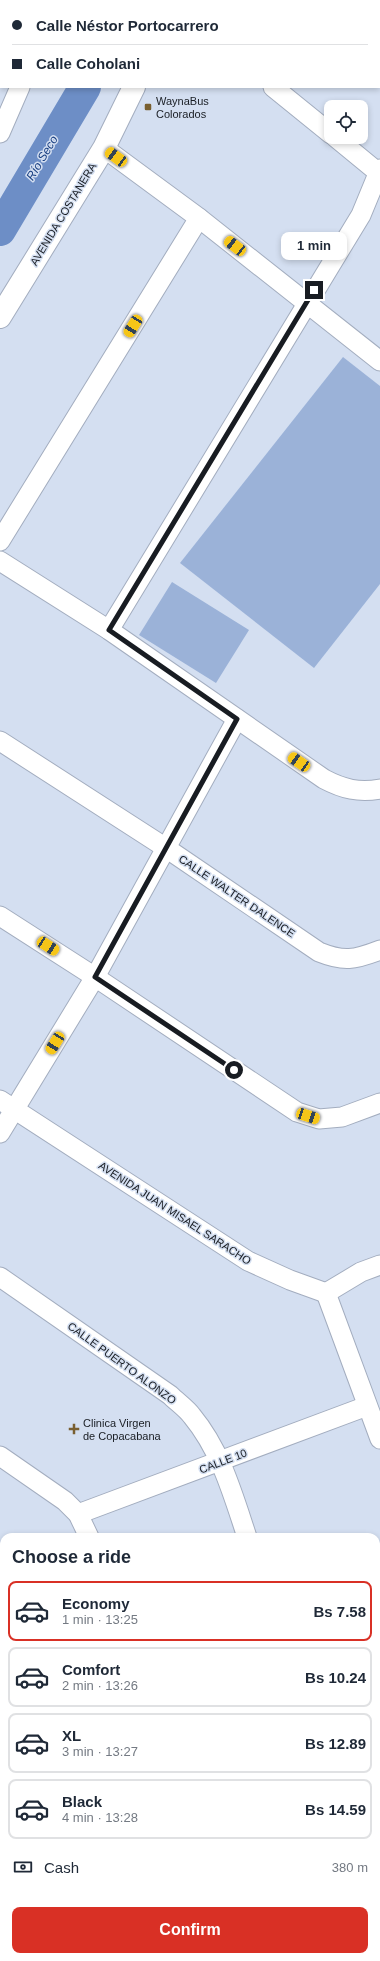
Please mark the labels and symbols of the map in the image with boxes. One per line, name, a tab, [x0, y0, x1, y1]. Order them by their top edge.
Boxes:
place label: WaynaBus Colorados	[156, 95, 209, 120]
marker: WaynaBus Colorados	[143, 102, 153, 112]
water label: Río Seco	[23, 133, 61, 183]
car	[103, 145, 129, 169]
street label: AVENIDA COSTANERA	[28, 160, 99, 267]
callout: 1 min	[281, 232, 347, 260]
car	[222, 234, 248, 258]
route end	[305, 281, 323, 299]
car	[122, 313, 144, 339]
car	[286, 750, 312, 774]
street label: CALLE WALTER DALENCE	[177, 853, 297, 939]
car	[35, 934, 61, 958]
car	[44, 1030, 66, 1056]
route start	[225, 1061, 243, 1079]
car	[295, 1107, 321, 1125]
street label: AVENIDA JUAN MISAEL SARACHO	[97, 1159, 254, 1267]
street label: CALLE PUERTO ALONZO	[65, 1320, 179, 1407]
place label: Clinica Virgen de Copacabana	[83, 1417, 162, 1442]
marker: Clinica Virgen de Copacabana	[68, 1423, 80, 1435]
street label: CALLE 10	[197, 1446, 249, 1476]

